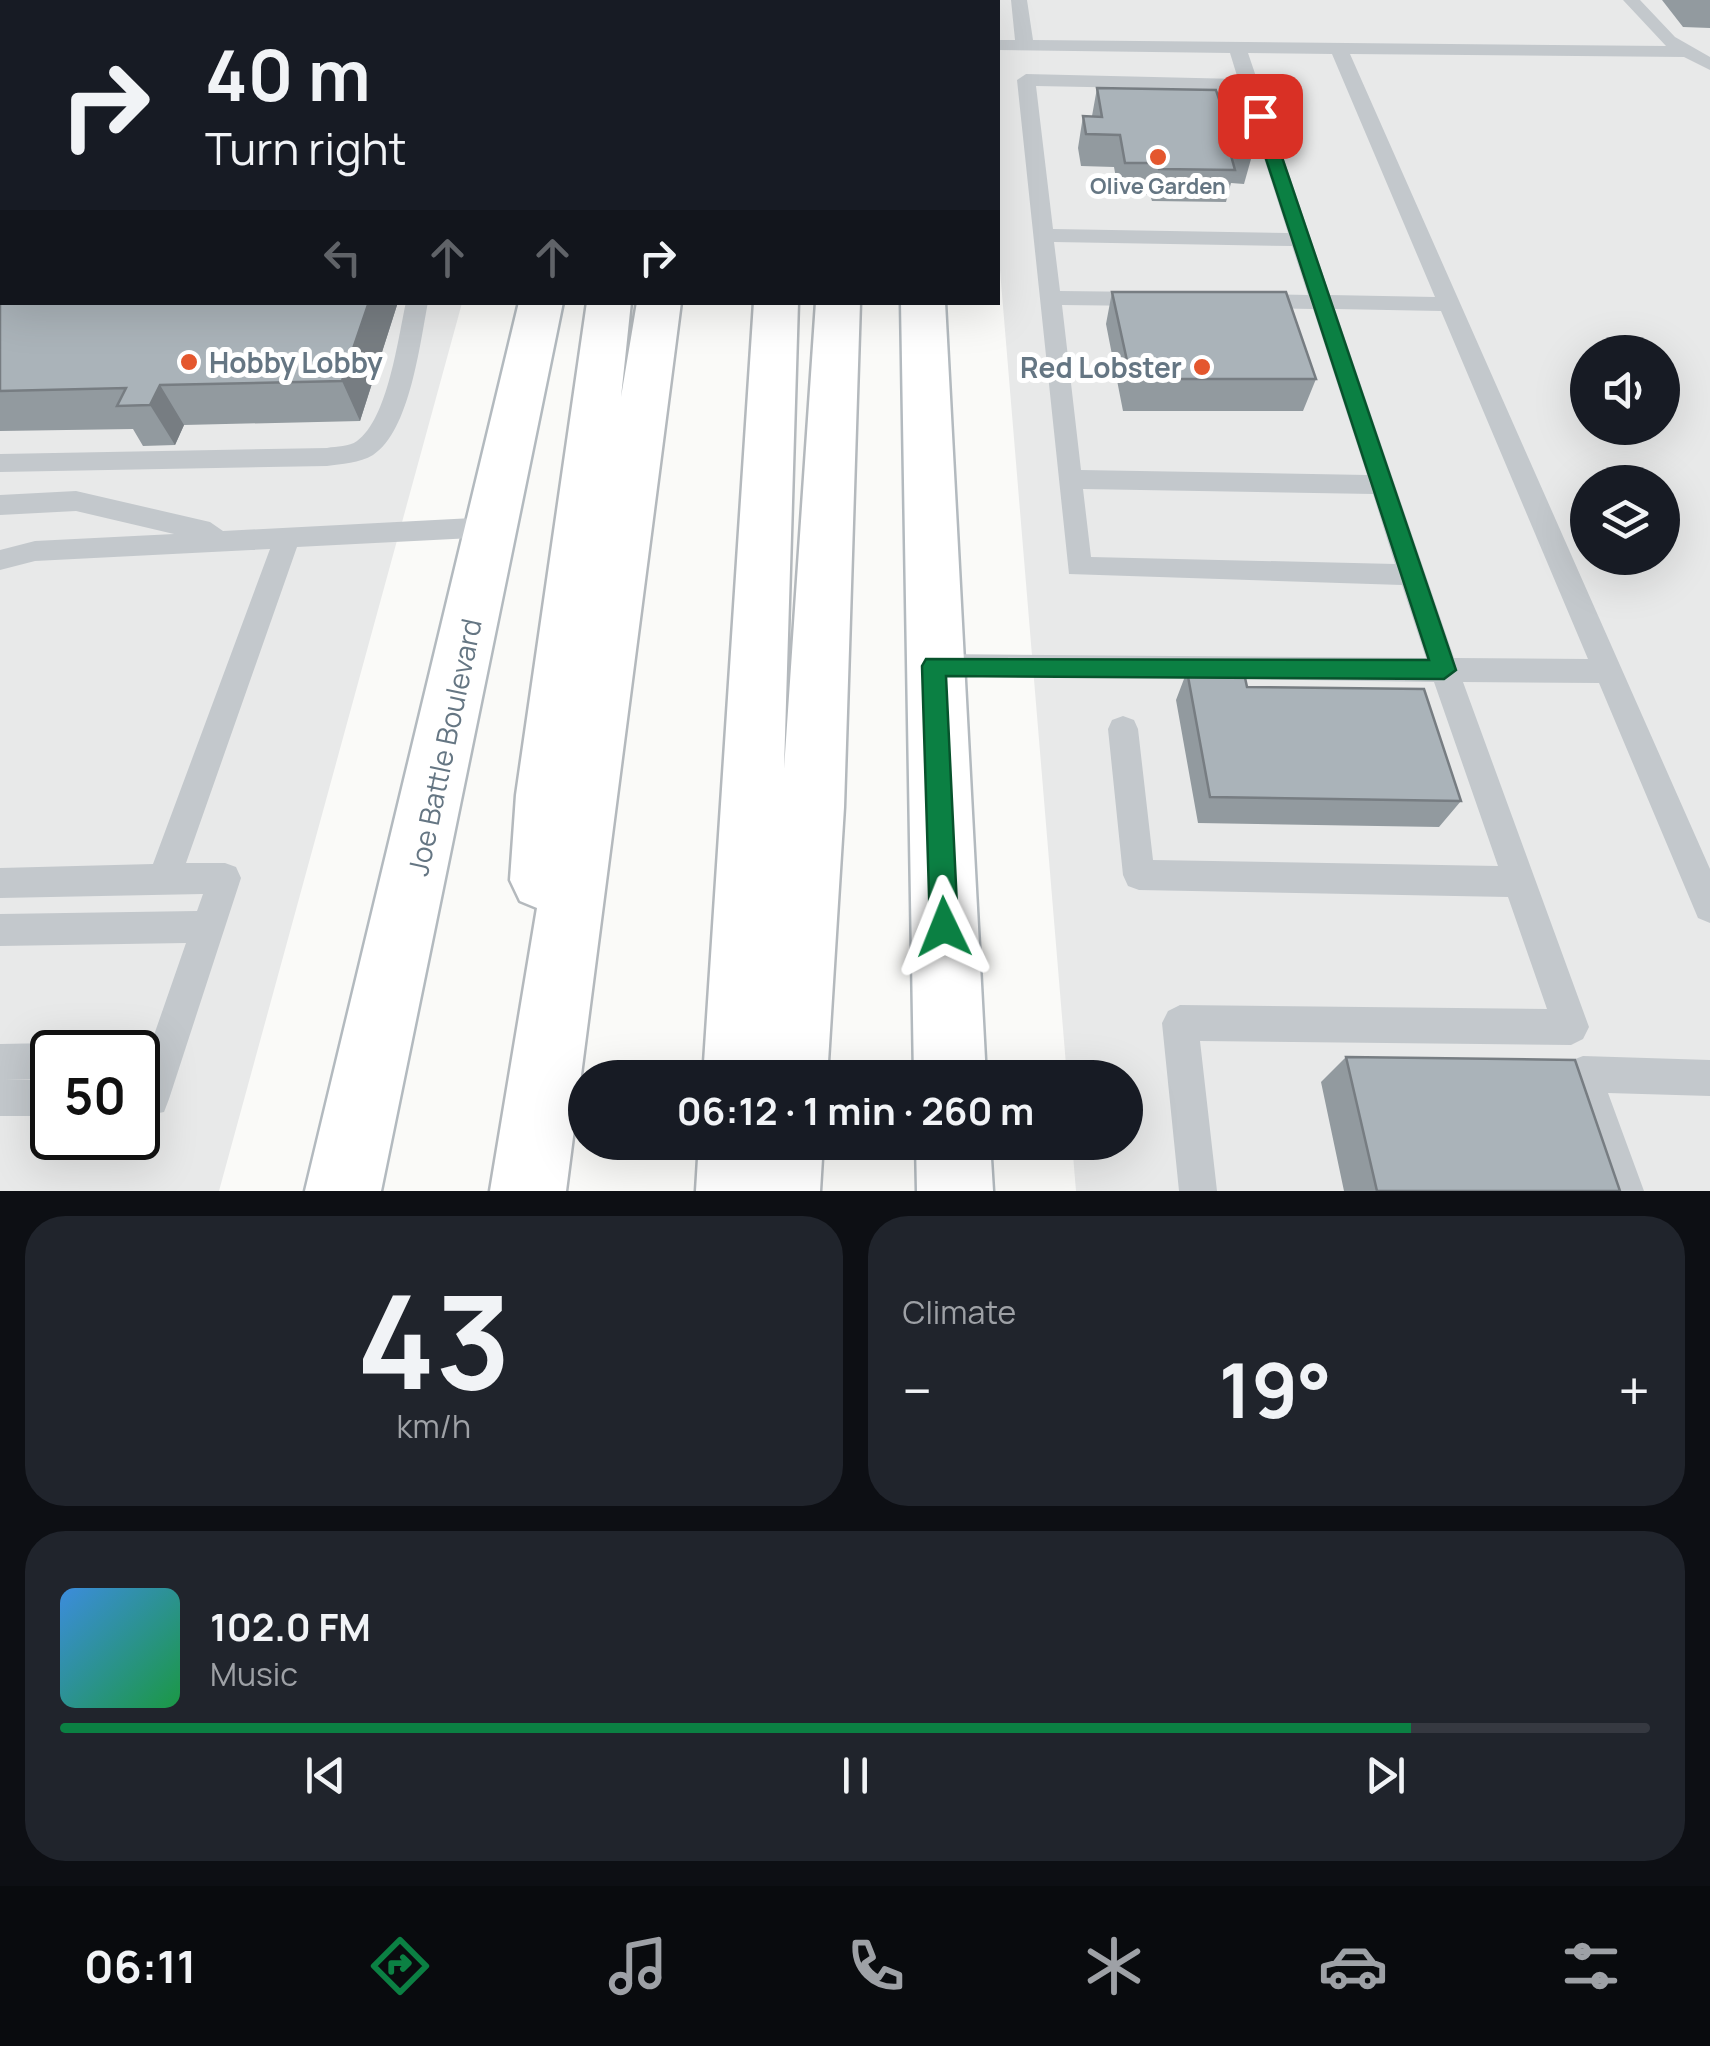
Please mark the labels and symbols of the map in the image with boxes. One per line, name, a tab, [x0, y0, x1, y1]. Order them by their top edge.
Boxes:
pin	[1218, 74, 1303, 159]
marker: Olive Garden	[1147, 146, 1169, 168]
place label: Olive Garden	[1090, 171, 1226, 201]
place label: Hobby Lobby	[209, 343, 383, 381]
place label: Red Lobster	[1020, 348, 1182, 386]
marker: Hobby Lobby	[178, 351, 200, 373]
marker: Red Lobster	[1191, 356, 1213, 378]
street label: Joe Battle Boulevard	[398, 615, 490, 879]
position arrow	[892, 875, 996, 979]
speed limit sign: 50	[30, 1030, 160, 1160]

